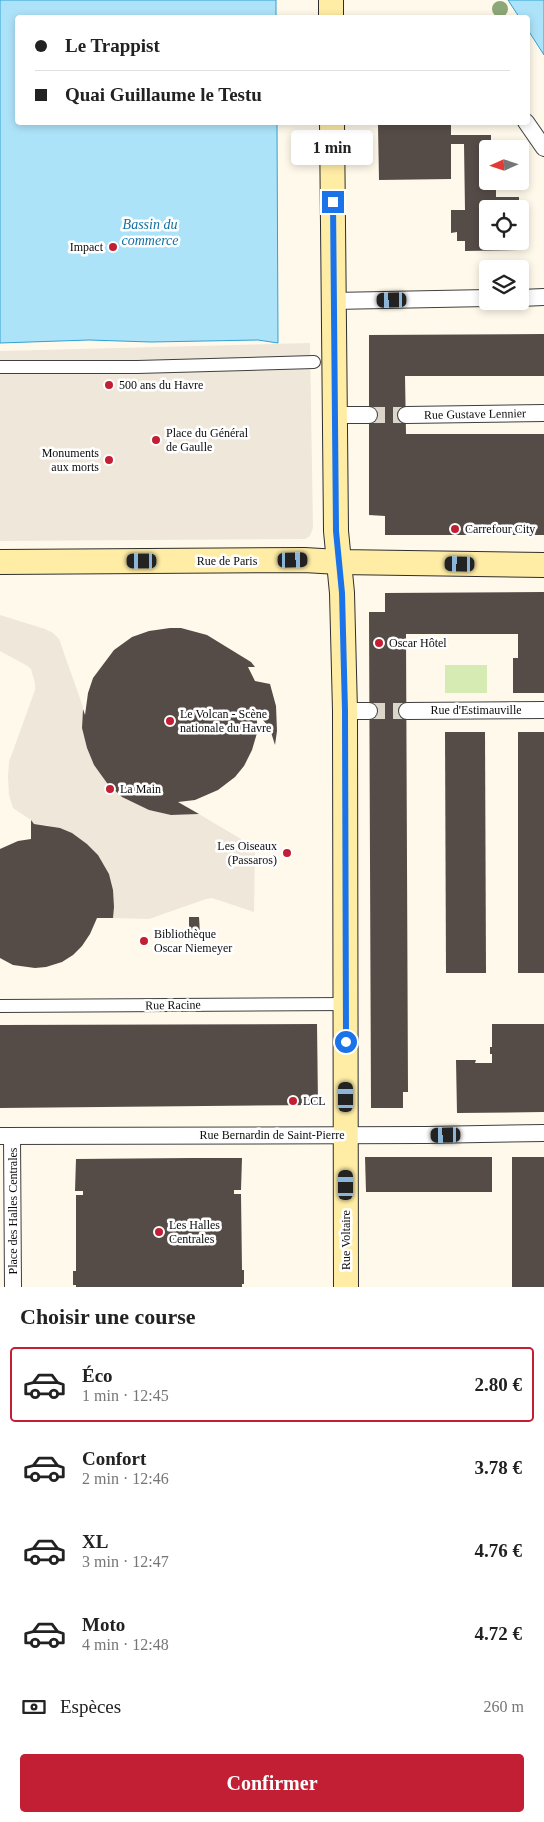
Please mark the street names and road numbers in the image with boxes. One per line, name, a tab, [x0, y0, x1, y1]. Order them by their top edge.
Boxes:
street label: Rue Gustave Lennier	[424, 406, 526, 422]
street label: Rue de Paris	[197, 554, 258, 568]
street label: Rue d'Estimauville	[430, 703, 522, 717]
street label: Rue Racine	[145, 998, 201, 1012]
street label: Rue Bernardin de Saint-Pierre	[200, 1128, 344, 1142]
street label: Place des Halles Centrales	[6, 1147, 20, 1274]
street label: Rue Voltaire	[339, 1210, 353, 1270]

